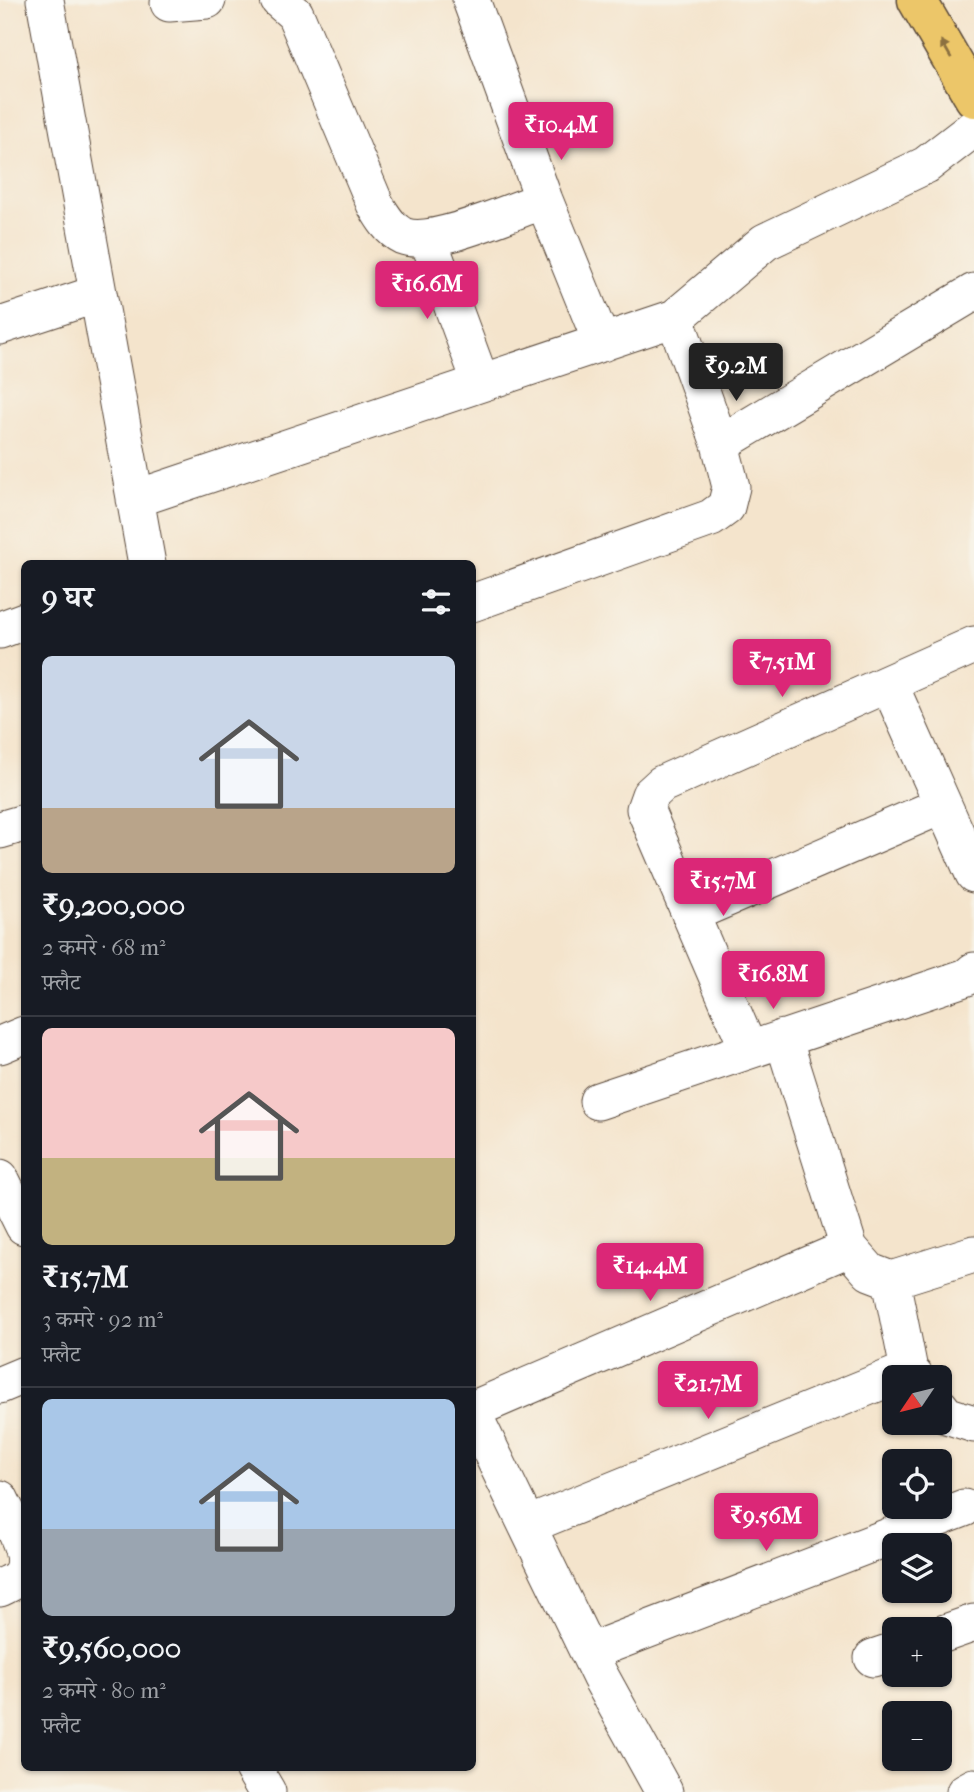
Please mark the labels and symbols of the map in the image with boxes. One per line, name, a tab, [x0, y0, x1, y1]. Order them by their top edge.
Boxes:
one-way arrow	[940, 39, 952, 59]
pin: ₹10.4M	[504, 102, 618, 162]
pin: ₹16.6M	[370, 262, 484, 321]
pin: ₹9.2M	[687, 344, 785, 403]
pin: ₹7.51M	[725, 640, 839, 699]
pin: ₹15.7M	[666, 858, 780, 918]
pin: ₹16.8M	[716, 951, 830, 1011]
pin: ₹14.4M	[593, 1244, 707, 1303]
pin: ₹21.7M	[651, 1362, 765, 1421]
north arrow	[882, 1365, 952, 1435]
pin: ₹9.56M	[709, 1494, 823, 1553]

